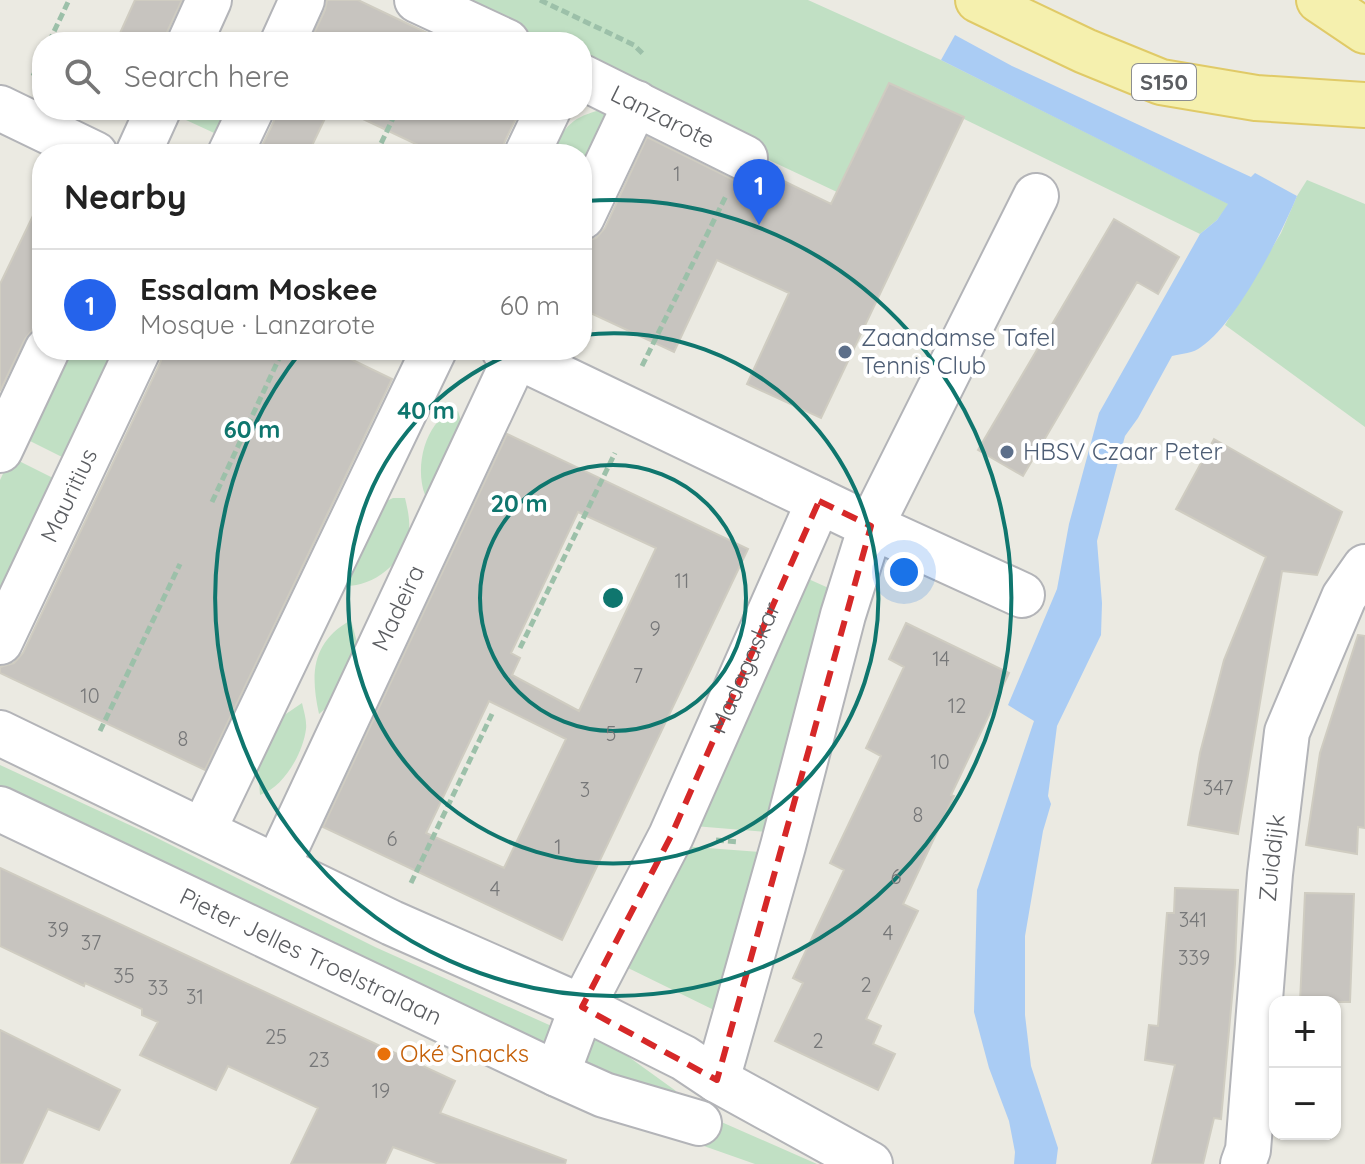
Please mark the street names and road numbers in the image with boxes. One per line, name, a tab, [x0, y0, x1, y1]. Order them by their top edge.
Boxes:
road number: S150	[1132, 64, 1196, 100]
street label: Lanzarote	[606, 78, 720, 155]
street label: Mauritius	[33, 443, 103, 547]
street label: Madeira	[364, 560, 430, 655]
street label: Madagaskar	[702, 597, 786, 738]
street label: Zuiddijk	[1252, 812, 1291, 903]
street label: Pieter Jelles Troelstralaan	[175, 881, 447, 1031]

